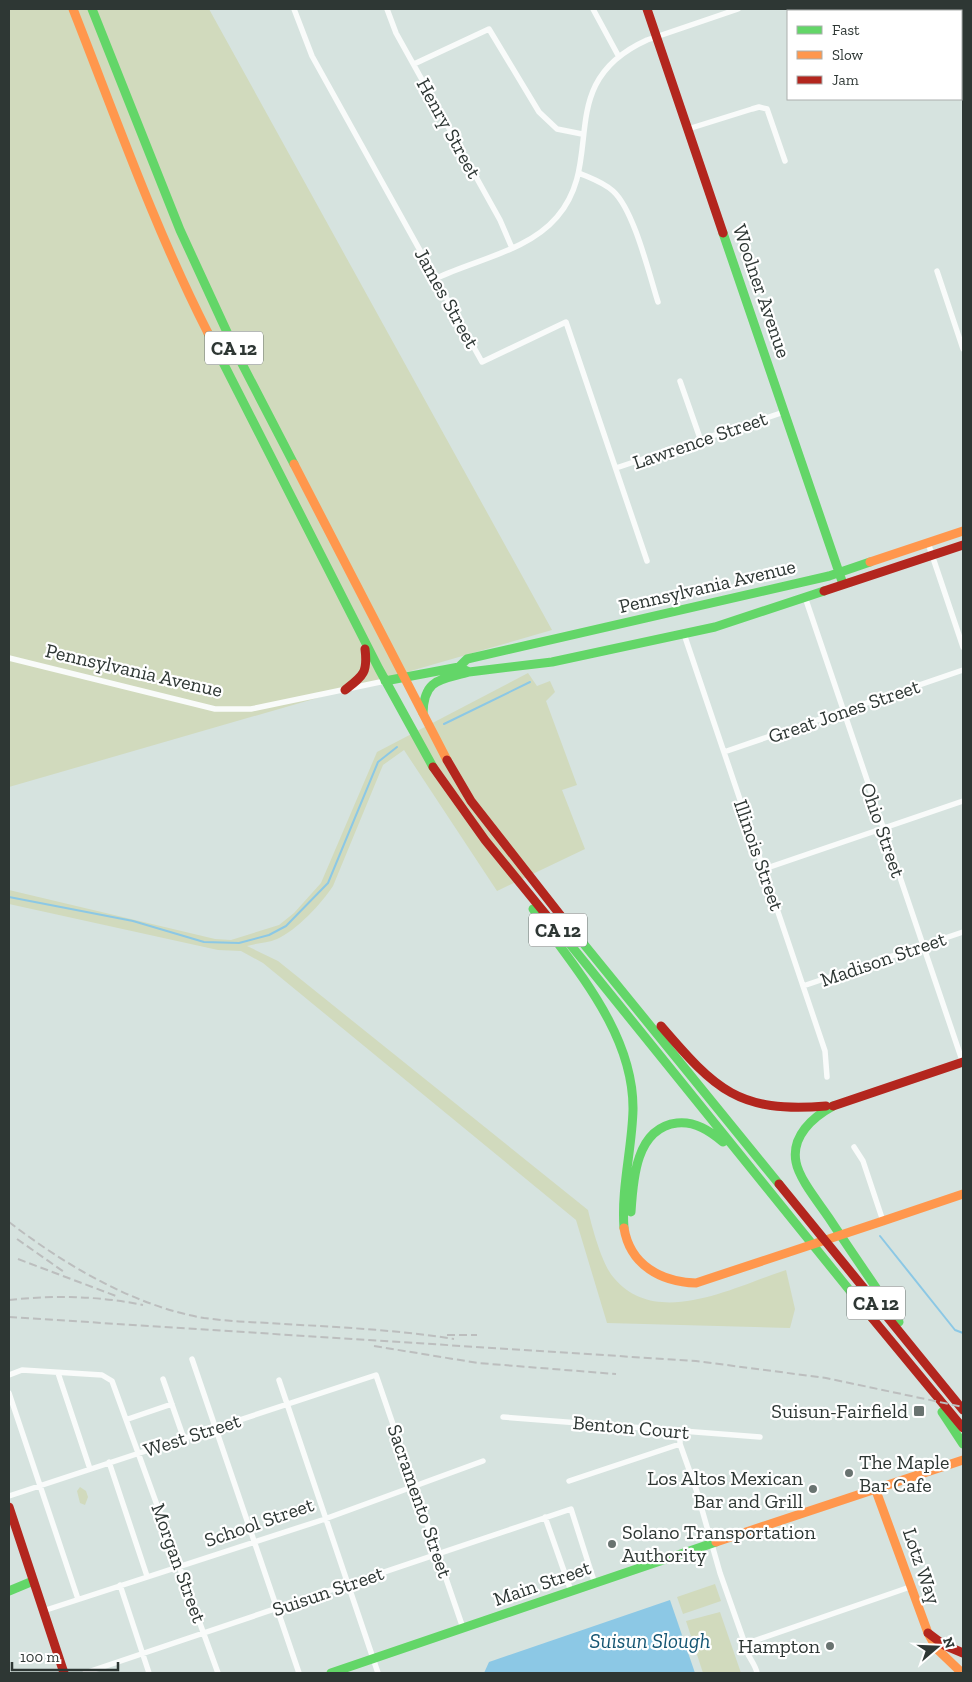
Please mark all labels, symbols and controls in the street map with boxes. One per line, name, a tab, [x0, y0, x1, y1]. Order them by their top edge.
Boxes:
legend	[787, 10, 962, 100]
text: Fast	[832, 21, 860, 39]
text: Slow	[832, 46, 864, 64]
text: Jam	[832, 71, 859, 89]
street label: Henry Street	[412, 74, 487, 183]
street label: Woolner Avenue	[728, 221, 796, 361]
street label: James Street	[410, 244, 485, 353]
road number: CA 12	[205, 332, 263, 364]
street label: Lawrence Street	[630, 406, 771, 474]
street label: Pennsylvania Avenue	[616, 554, 798, 618]
street label: Pennsylvania Avenue	[43, 638, 225, 702]
street label: Great Jones Street	[765, 674, 923, 748]
street label: Ohio Street	[856, 779, 911, 881]
street label: Illinois Street	[729, 796, 789, 914]
road number: CA 12	[529, 914, 587, 946]
street label: Madison Street	[817, 926, 950, 992]
road number: CA 12	[847, 1286, 905, 1320]
place label: Suisun-Fairfield	[771, 1399, 908, 1423]
marker: Suisun-Fairfield	[912, 1404, 926, 1418]
street label: West Street	[140, 1408, 244, 1462]
street label: Benton Court	[572, 1410, 691, 1444]
street label: Sacramento Street	[382, 1421, 458, 1581]
place label: The Maple Bar Cafe	[859, 1450, 949, 1497]
place label: Los Altos Mexican Bar and Grill	[647, 1466, 804, 1513]
marker: The Maple Bar Cafe	[843, 1467, 855, 1479]
marker: Los Altos Mexican Bar and Grill	[807, 1483, 819, 1495]
street label: School Street	[201, 1492, 317, 1552]
street label: Morgan Street	[146, 1500, 212, 1626]
place label: Solano Transportation Authority	[622, 1520, 816, 1567]
street label: Lotz Way	[898, 1525, 946, 1608]
marker: Solano Transportation Authority	[606, 1538, 618, 1550]
street label: Main Street	[490, 1555, 594, 1611]
street label: Suisun Street	[269, 1561, 387, 1621]
north arrow	[912, 1622, 962, 1672]
water label: Suisun Slough	[590, 1628, 710, 1653]
place label: Hampton	[738, 1634, 821, 1658]
text: N	[939, 1635, 959, 1651]
scale bar	[12, 1640, 119, 1672]
marker: Hampton	[824, 1640, 836, 1652]
text: 100 m	[20, 1648, 59, 1666]

